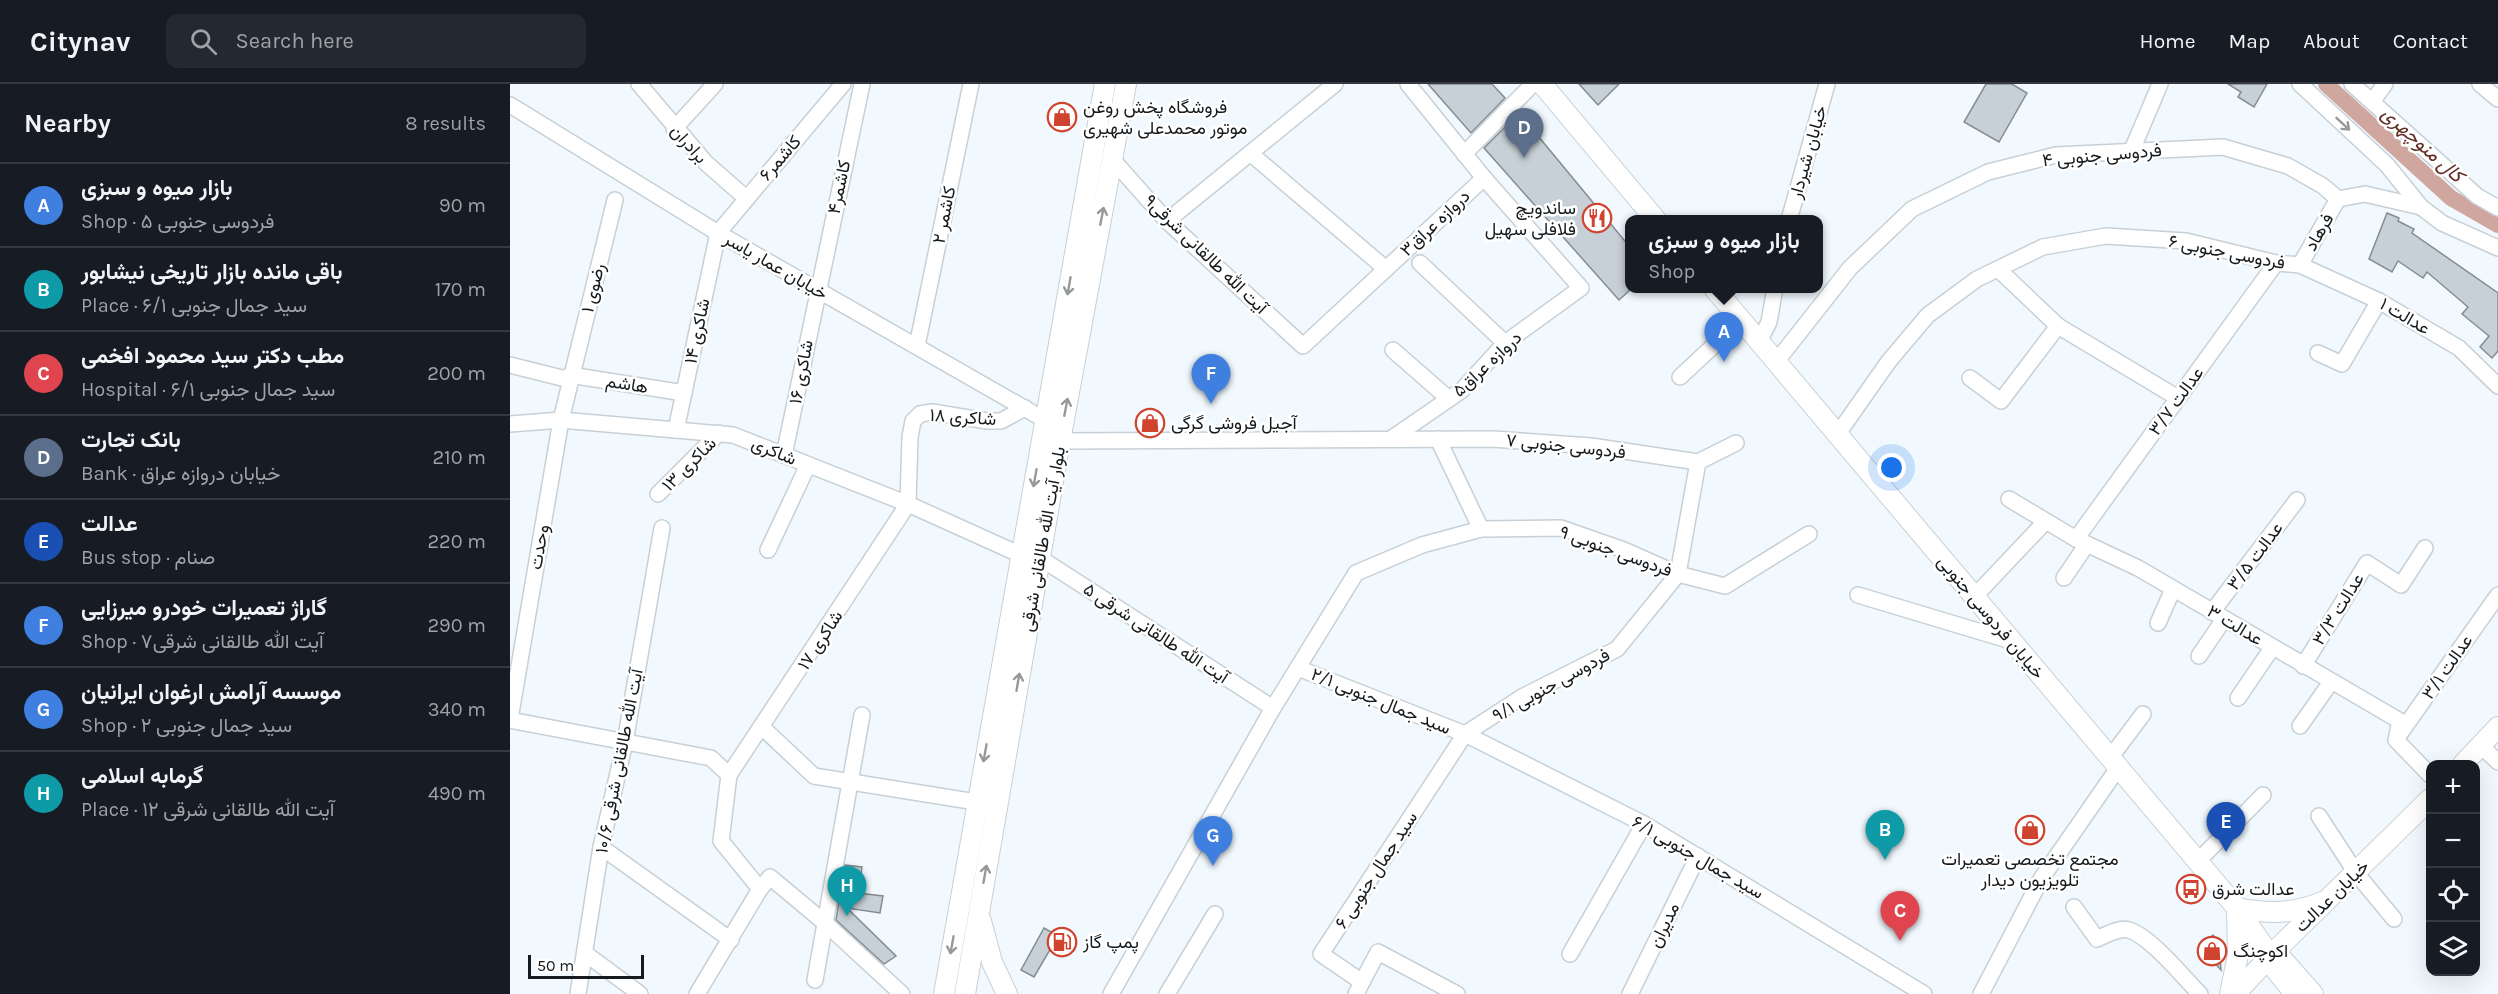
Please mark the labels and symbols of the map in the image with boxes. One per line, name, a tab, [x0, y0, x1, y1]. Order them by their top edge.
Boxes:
place label: فروشگاه پخش روغن موتور محمدعلی شهیری	[1083, 96, 1247, 139]
shop icon: فروشگاه پخش روغن موتور محمدعلی شهیری	[1046, 101, 1078, 133]
water label: کال منوچهری	[2375, 101, 2471, 191]
street label: خیابان شیردار	[1784, 103, 1832, 202]
pin: D	[1504, 109, 1544, 158]
one-way arrow	[2335, 117, 2350, 131]
street label: برادران	[666, 120, 712, 168]
street label: کاشمر۶	[754, 131, 806, 185]
street label: فردوسی جنوبی ۴	[2041, 139, 2163, 171]
street label: کاشمر۴	[823, 158, 855, 216]
street label: کاشمر ۲	[928, 184, 960, 246]
street label: دروازه عراق۳	[1395, 185, 1475, 261]
street label: آیت الله طالقانی شرقی۹	[1140, 190, 1273, 320]
place label: ساندویچ فلافلی سهیل	[1485, 197, 1576, 240]
restaurant icon: ساندویچ فلافلی سهیل	[1581, 202, 1613, 234]
one-way arrow	[1097, 206, 1108, 226]
street label: فرهاد	[2300, 209, 2338, 255]
street label: خیابان عمار یاسر	[719, 227, 832, 305]
street label: فردوسی جنوبی ۶	[2167, 230, 2287, 274]
street label: رضوی ۱	[576, 261, 610, 315]
one-way arrow	[1063, 276, 1074, 296]
street label: عدالت ۱	[2376, 293, 2434, 339]
street label: شاکری ۱۴	[679, 296, 715, 366]
pin: A	[1704, 312, 1744, 362]
street label: دروازه عراق۵	[1448, 326, 1526, 402]
street label: شاکری ۱۶	[784, 338, 818, 406]
pin: F	[1192, 354, 1230, 404]
street label: عدالت ۳/۷	[2144, 362, 2208, 440]
street label: هاشم	[604, 370, 650, 399]
one-way arrow	[1061, 398, 1072, 418]
street label: شاکری ۱۸	[929, 404, 997, 430]
shop icon: آجیل فروشی گرگی	[1134, 407, 1166, 439]
place label: آجیل فروشی گرگی	[1171, 412, 1299, 434]
street label: فردوسی جنوبی ۷	[1505, 429, 1627, 463]
street label: شاکری ۱۳	[657, 432, 721, 496]
street label: شاکری	[748, 432, 800, 470]
street label: بلوار آیت الله طالقانی شرقی	[1016, 445, 1070, 633]
your location	[1877, 453, 1906, 482]
one-way arrow	[1029, 468, 1040, 488]
street label: عدالت ۳/۵	[2222, 518, 2288, 594]
street label: فردوسی جنوبی ۹	[1557, 520, 1675, 582]
street label: وحدت	[524, 523, 554, 571]
street label: خیابان فردوسی جنوبی	[1933, 551, 2049, 683]
street label: عدالت ۳/۳	[2307, 569, 2369, 649]
street label: آیت الله طالقانی شرقی ۵	[1079, 578, 1234, 689]
street label: عدالت ۳	[2203, 600, 2267, 650]
street label: شاکری ۱۷	[793, 606, 847, 674]
street label: عدالت ۳/۱	[2417, 630, 2477, 704]
street label: فردوسی جنوبی ۹/۱	[1488, 644, 1614, 726]
street label: سید جمال جنوبی ۲/۱	[1308, 663, 1454, 739]
street label: آیت الله طالقانی شرقی ۱۰/۶	[590, 665, 648, 855]
one-way arrow	[1013, 673, 1024, 692]
one-way arrow	[979, 743, 990, 762]
pin: E	[2206, 802, 2246, 852]
street label: سید جمال جنوبی ۶	[1330, 807, 1422, 933]
street label: سید جمال جنوبی ۶/۱	[1628, 810, 1768, 904]
pin: B	[1866, 810, 1904, 860]
shop icon: مجتمع تخصصی تعمیرات تلویزیون دیدار	[2014, 814, 2046, 846]
pin: G	[1194, 816, 1232, 866]
place label: مجتمع تخصصی تعمیرات تلویزیون دیدار	[1941, 848, 2119, 891]
street label: خیابان عدالت	[2290, 855, 2374, 937]
one-way arrow	[980, 865, 991, 885]
pin: H	[828, 866, 866, 916]
bus stop icon: عدالت شرق	[2175, 873, 2207, 905]
place label: عدالت شرق	[2212, 878, 2294, 900]
pin: C	[1880, 892, 1920, 941]
street label: مدیران	[1644, 899, 1684, 951]
fuel station icon: پمپ گاز	[1046, 926, 1078, 958]
place label: پمپ گاز	[1082, 931, 1139, 954]
one-way arrow	[946, 935, 957, 954]
shop icon: اکوچنگ	[2196, 935, 2228, 967]
place label: اکوچنگ	[2233, 940, 2288, 963]
scale bar	[528, 952, 644, 980]

